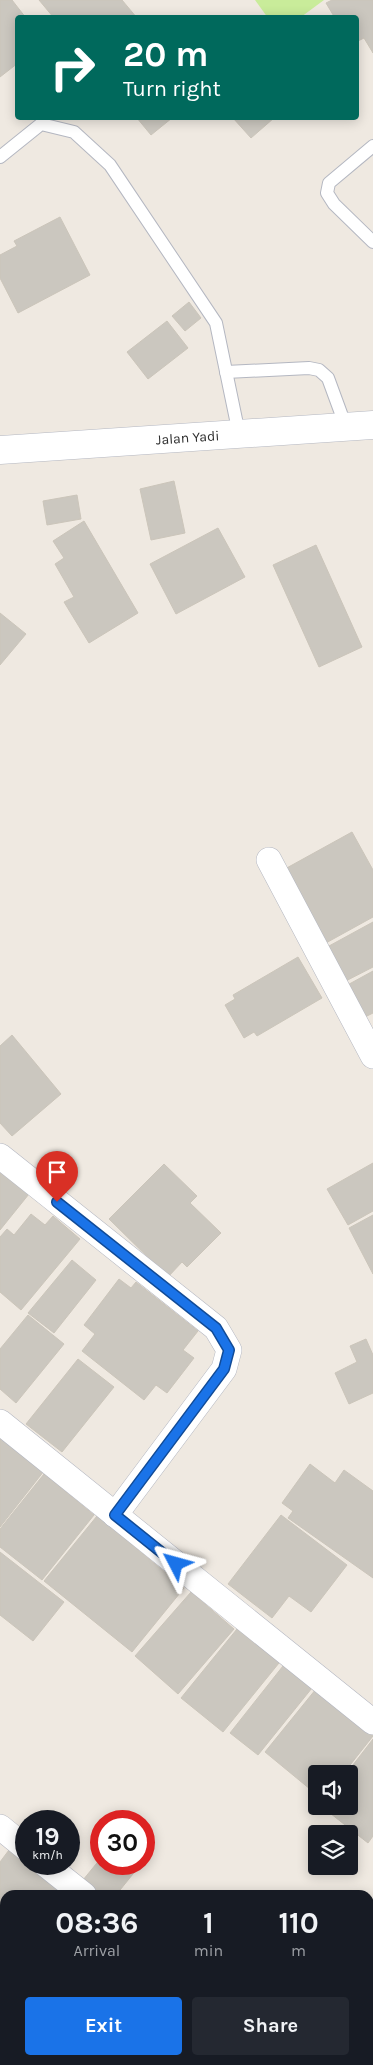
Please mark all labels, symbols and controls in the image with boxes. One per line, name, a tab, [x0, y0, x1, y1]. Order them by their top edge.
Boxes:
text: 20 m	[123, 34, 208, 75]
icon: right	[40, 35, 105, 100]
text: Turn right	[123, 76, 221, 102]
street label: Jalan Yadi	[155, 427, 220, 449]
pin	[36, 1151, 78, 1202]
icon: arrive	[43, 1158, 71, 1186]
position arrow	[149, 1537, 201, 1589]
map controls	[308, 1765, 358, 1875]
button: sound	[308, 1765, 358, 1815]
speed limit sign: 30	[90, 1810, 155, 1875]
text: 19	[35, 1822, 60, 1851]
button: layers	[308, 1825, 358, 1875]
text: km/h	[32, 1848, 63, 1862]
text: 08:36	[55, 1905, 139, 1941]
text: 1	[203, 1905, 214, 1941]
text: 110	[278, 1905, 319, 1941]
text: Arrival	[73, 1941, 120, 1960]
text: min	[194, 1941, 223, 1960]
text: m	[291, 1941, 306, 1960]
button: Exit	[25, 1997, 182, 2055]
button: Share	[192, 1997, 349, 2055]

